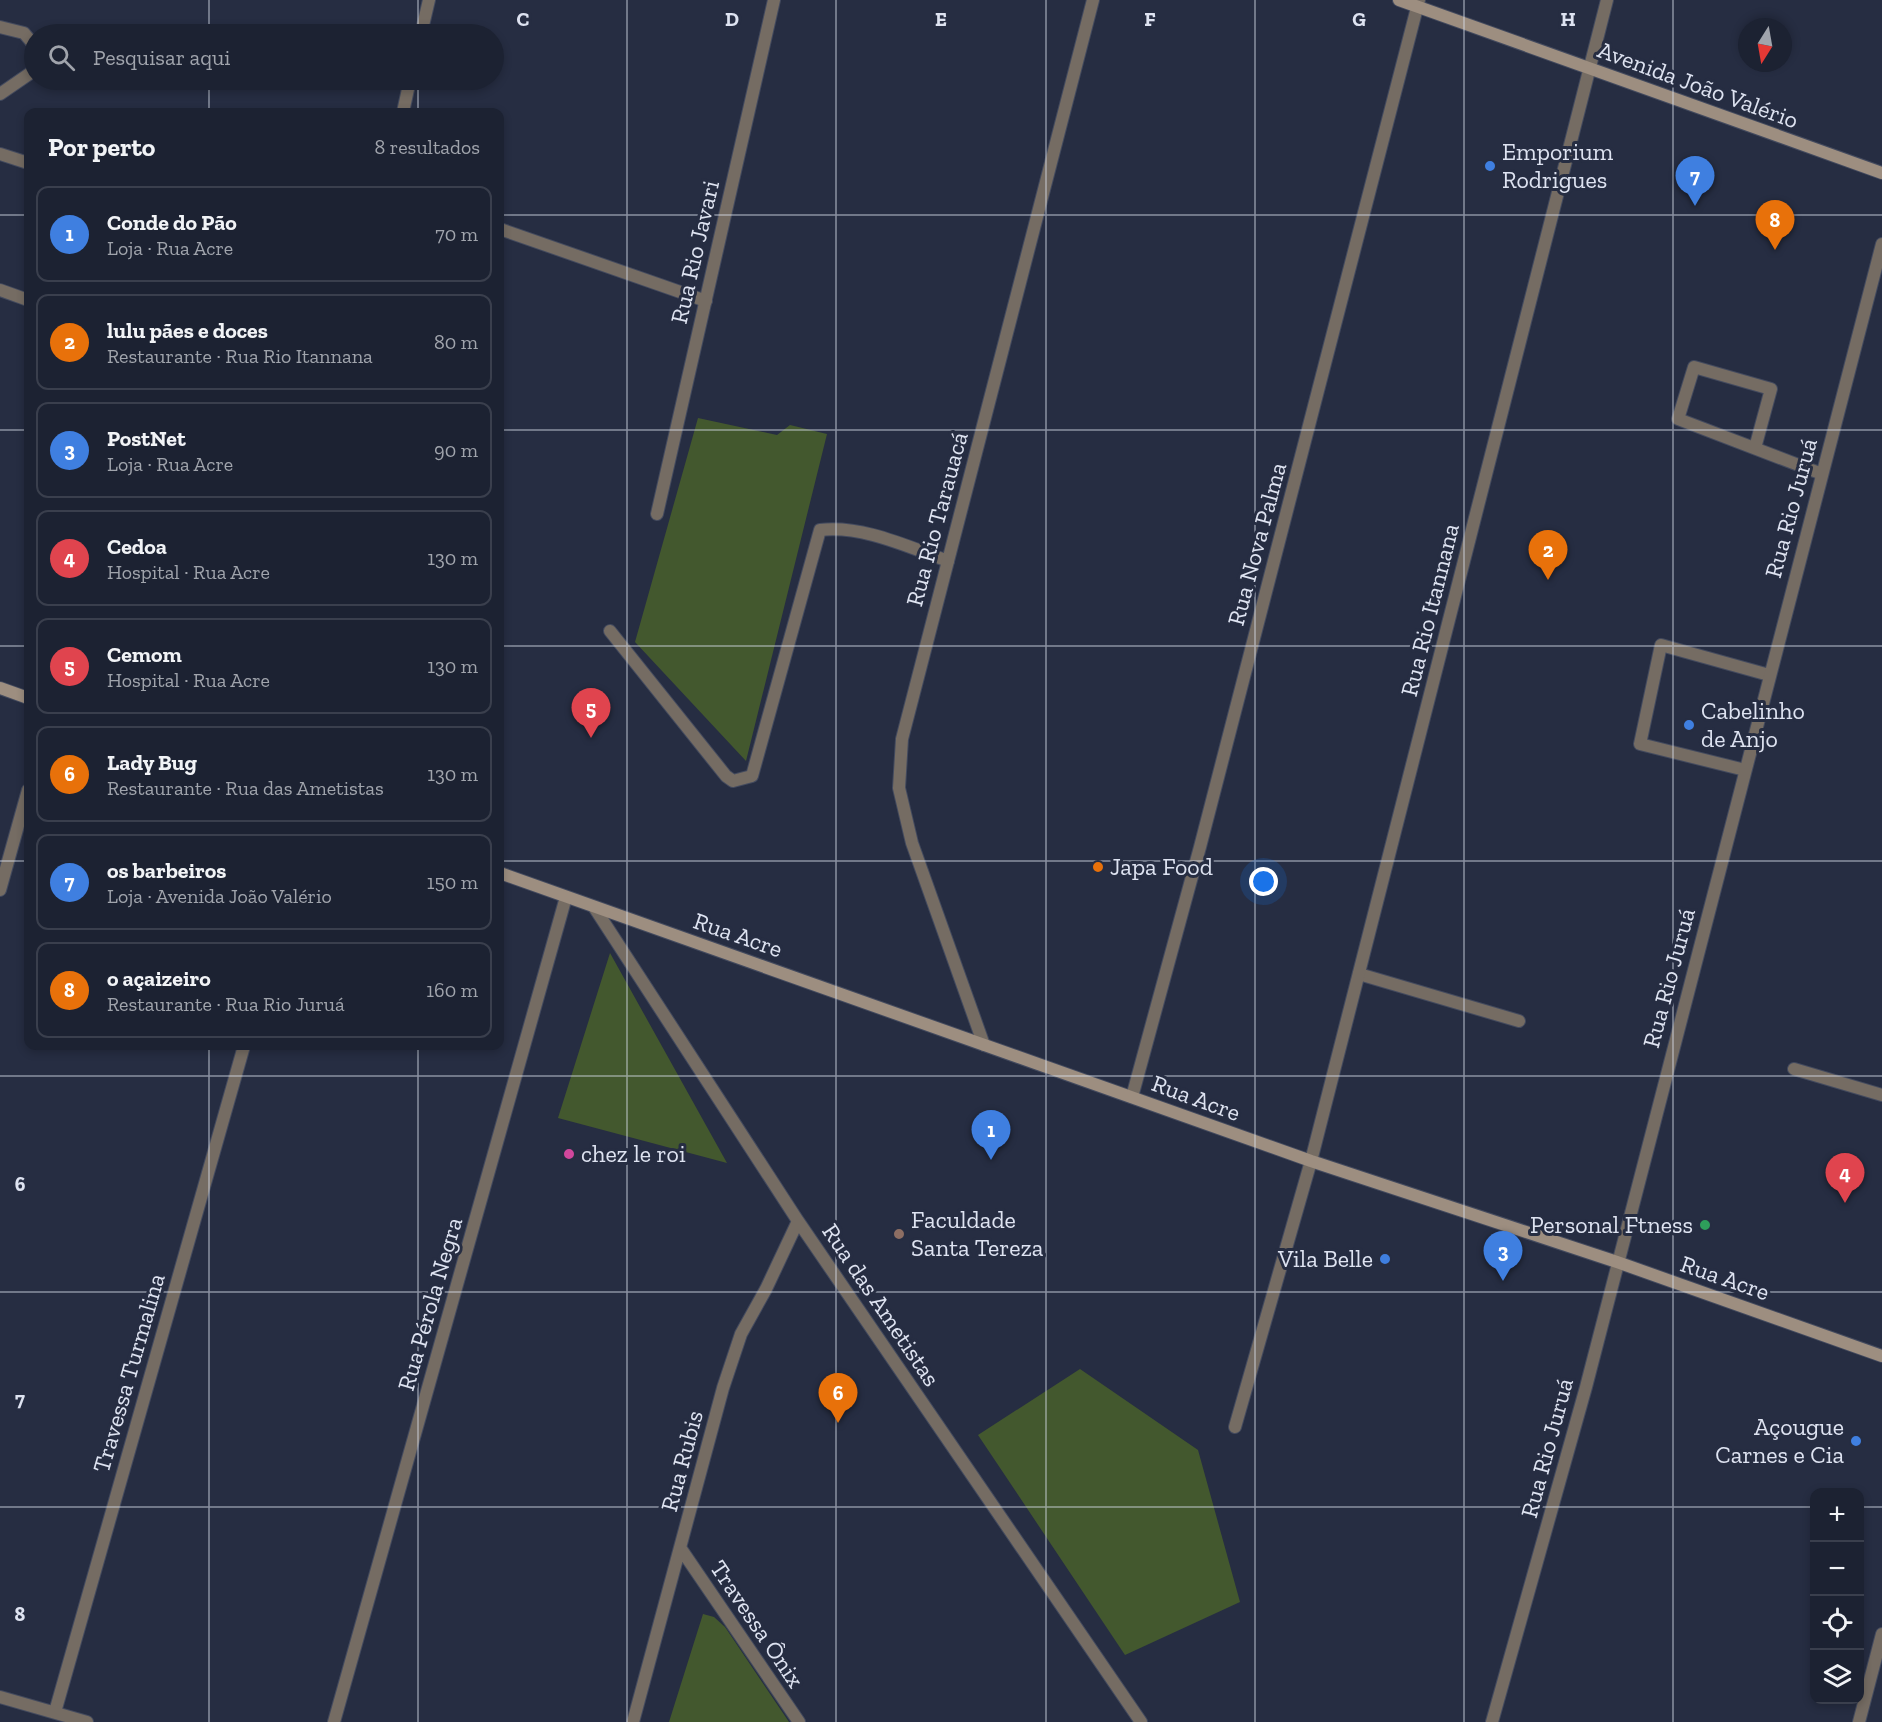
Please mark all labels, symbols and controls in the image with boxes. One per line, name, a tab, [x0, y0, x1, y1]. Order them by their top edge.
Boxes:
text: C	[517, 7, 530, 31]
text: D	[725, 7, 739, 31]
text: E	[935, 7, 947, 31]
text: F	[1144, 7, 1156, 31]
text: G	[1352, 7, 1366, 31]
text: H	[1560, 7, 1576, 31]
north arrow	[1738, 18, 1792, 72]
search box	[24, 24, 504, 90]
street label: Avenida João Valério	[1594, 35, 1802, 134]
icon: search	[45, 41, 78, 74]
text: Pesquisar aqui	[93, 44, 230, 71]
text: Por perto	[48, 131, 155, 163]
text: 8 resultados	[375, 135, 480, 159]
place label: Emporium Rodrigues	[1502, 137, 1614, 194]
pin: 7	[1676, 156, 1714, 206]
marker: Emporium Rodrigues	[1483, 159, 1497, 173]
street label: Rua Rio Javari	[664, 177, 725, 326]
pin: 8	[1756, 200, 1794, 250]
text: Conde do Pão	[107, 209, 237, 236]
text: 1	[65, 222, 74, 246]
text: 70 m	[435, 222, 478, 246]
text: Loja · Rua Acre	[107, 236, 233, 260]
text: lulu pães e doces	[107, 317, 268, 344]
text: 2	[64, 330, 75, 354]
text: 80 m	[434, 330, 478, 354]
text: Restaurante · Rua Rio Itannana	[107, 344, 373, 368]
text: PostNet	[107, 425, 186, 452]
street label: Rua Rio Tarauacá	[899, 428, 974, 609]
street label: Rua Rio Juruá	[1758, 435, 1823, 581]
text: 3	[64, 438, 75, 462]
text: 90 m	[434, 438, 478, 462]
text: Loja · Rua Acre	[107, 452, 233, 476]
street label: Rua Nova Palma	[1221, 459, 1292, 629]
street label: Rua Rio Itannana	[1394, 520, 1465, 699]
pin: 2	[1528, 530, 1568, 580]
text: Cedoa	[107, 533, 167, 560]
text: 4	[64, 546, 75, 570]
text: 130 m	[427, 546, 478, 570]
text: Hospital · Rua Acre	[107, 560, 270, 584]
text: Cemom	[107, 641, 182, 668]
text: 5	[64, 654, 75, 678]
text: 130 m	[427, 654, 478, 678]
text: Hospital · Rua Acre	[107, 668, 270, 692]
pin: 5	[572, 688, 610, 738]
place label: Cabelinho de Anjo	[1701, 696, 1805, 753]
marker: Cabelinho de Anjo	[1682, 718, 1696, 732]
text: Lady Bug	[107, 749, 197, 776]
text: 6	[64, 762, 75, 786]
text: 130 m	[427, 762, 478, 786]
text: Restaurante · Rua das Ametistas	[107, 776, 384, 800]
place label: Japa Food	[1110, 852, 1213, 881]
text: os barbeiros	[107, 857, 226, 884]
marker: Japa Food	[1091, 860, 1105, 874]
your location	[1249, 867, 1278, 896]
text: 7	[65, 870, 74, 894]
text: 150 m	[427, 870, 478, 894]
text: Loja · Avenida João Valério	[107, 884, 332, 908]
street label: Rua Rio Juruá	[1636, 905, 1701, 1051]
street label: Rua Acre	[690, 906, 787, 963]
text: o açaizeiro	[107, 965, 211, 992]
text: 8	[64, 978, 75, 1002]
text: 160 m	[426, 978, 478, 1002]
text: Restaurante · Rua Rio Juruá	[107, 992, 345, 1016]
street label: Rua Acre	[1148, 1068, 1244, 1127]
pin: 1	[972, 1110, 1010, 1160]
place label: chez le roi	[581, 1139, 686, 1168]
marker: chez le roi	[562, 1147, 576, 1161]
pin: 4	[1826, 1154, 1864, 1203]
text: 6	[15, 1172, 26, 1196]
place label: Faculdade Santa Tereza	[911, 1205, 1044, 1262]
place label: Personal Ftness	[1530, 1210, 1693, 1239]
street label: Rua Pérola Negra	[391, 1213, 468, 1394]
street label: Rua das Ametistas	[816, 1218, 947, 1392]
marker: Personal Ftness	[1698, 1218, 1712, 1232]
marker: Faculdade Santa Tereza	[892, 1227, 906, 1241]
pin: 3	[1484, 1232, 1522, 1281]
place label: Vila Belle	[1277, 1244, 1373, 1273]
street label: Rua Acre	[1677, 1249, 1774, 1306]
marker: Vila Belle	[1378, 1252, 1392, 1266]
street label: Travessa Turmalina	[86, 1270, 171, 1476]
pin: 6	[818, 1374, 858, 1423]
street label: Rua Rio Juruá	[1514, 1375, 1579, 1521]
text: 7	[15, 1387, 25, 1411]
street label: Rua Rubis	[654, 1407, 709, 1515]
place label: Açougue Carnes e Cia	[1715, 1412, 1844, 1469]
marker: Açougue Carnes e Cia	[1849, 1434, 1863, 1448]
map controls	[1810, 1488, 1864, 1704]
button: +	[1810, 1488, 1864, 1542]
button: −	[1810, 1542, 1864, 1596]
street label: Travessa Ônix	[704, 1555, 811, 1693]
button: locate	[1810, 1596, 1864, 1650]
text: 8	[15, 1602, 26, 1626]
button: layers	[1810, 1650, 1864, 1704]

